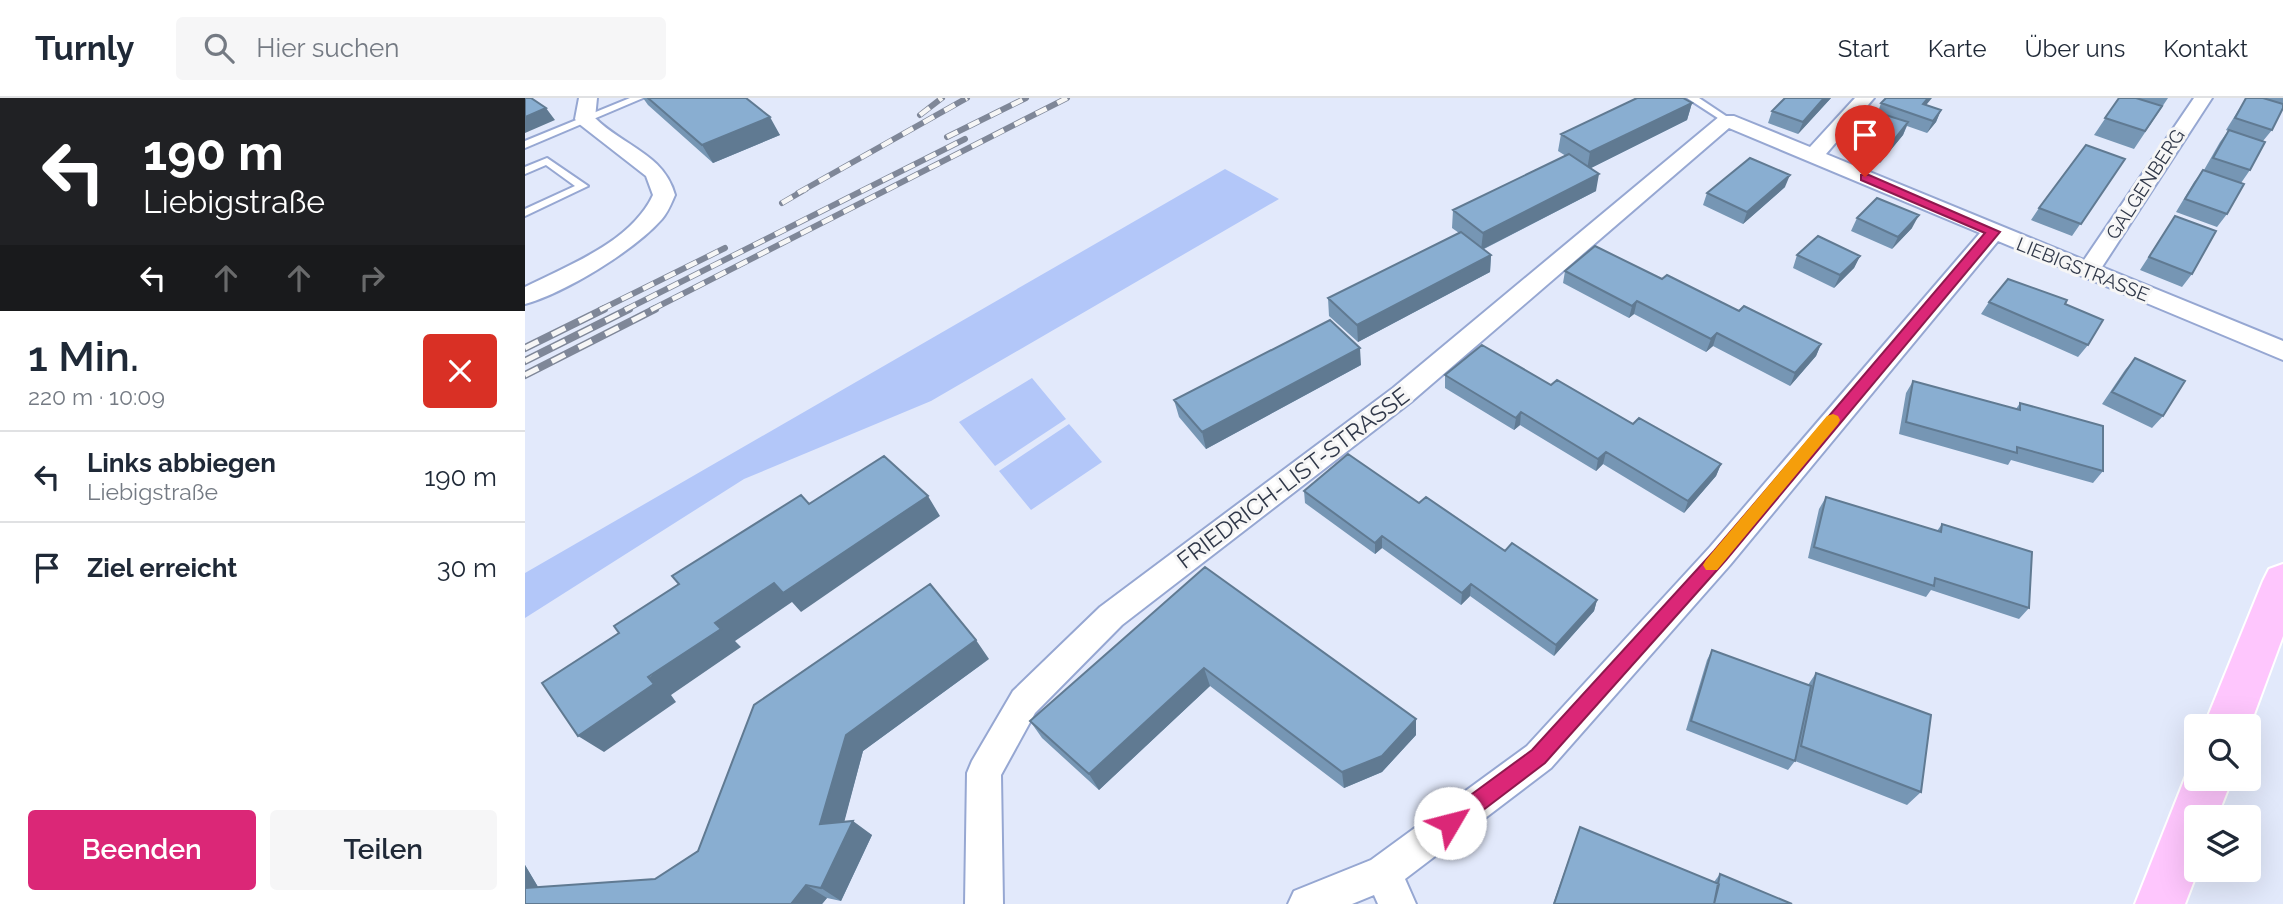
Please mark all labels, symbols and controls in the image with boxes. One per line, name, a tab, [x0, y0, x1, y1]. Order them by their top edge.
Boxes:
search box	[176, 17, 666, 80]
text: Turnly	[35, 29, 134, 68]
icon: search	[200, 29, 238, 67]
text: Hier suchen	[256, 33, 399, 63]
text: Start	[1838, 34, 1890, 63]
text: Karte	[1928, 34, 1987, 63]
text: Über uns	[2025, 34, 2125, 63]
text: Kontakt	[2163, 34, 2248, 63]
pin	[1835, 105, 1895, 177]
icon: arrive	[1846, 116, 1884, 154]
text: 190 m	[143, 124, 284, 181]
street label: GALGENBERG	[2101, 125, 2189, 243]
icon: left	[28, 126, 119, 217]
text: Liebigstraße	[143, 183, 325, 220]
street label: LIEBIGSTRASSE	[2013, 232, 2153, 306]
icon: left	[134, 259, 172, 297]
icon: ahead	[207, 259, 245, 297]
icon: ahead	[280, 259, 318, 297]
icon: right	[353, 259, 391, 297]
text: 1 Min.	[28, 332, 139, 381]
button: close	[423, 334, 497, 408]
street label: FRIEDRICH-LIST-STRASSE	[1171, 382, 1414, 574]
text: 220 m · 10:09	[28, 383, 165, 410]
text: Links abbiegen	[87, 448, 276, 478]
icon: left	[28, 458, 66, 496]
text: 190 m	[424, 462, 497, 492]
text: Liebigstraße	[87, 478, 218, 505]
icon: arrive	[28, 549, 66, 587]
text: Ziel erreicht	[87, 553, 237, 583]
text: 30 m	[437, 553, 497, 583]
map controls	[2184, 714, 2261, 882]
button: search	[2184, 714, 2261, 791]
position arrow	[1413, 786, 1487, 860]
button: layers	[2184, 805, 2261, 882]
button: Beenden	[28, 810, 256, 890]
button: Teilen	[270, 810, 497, 890]

